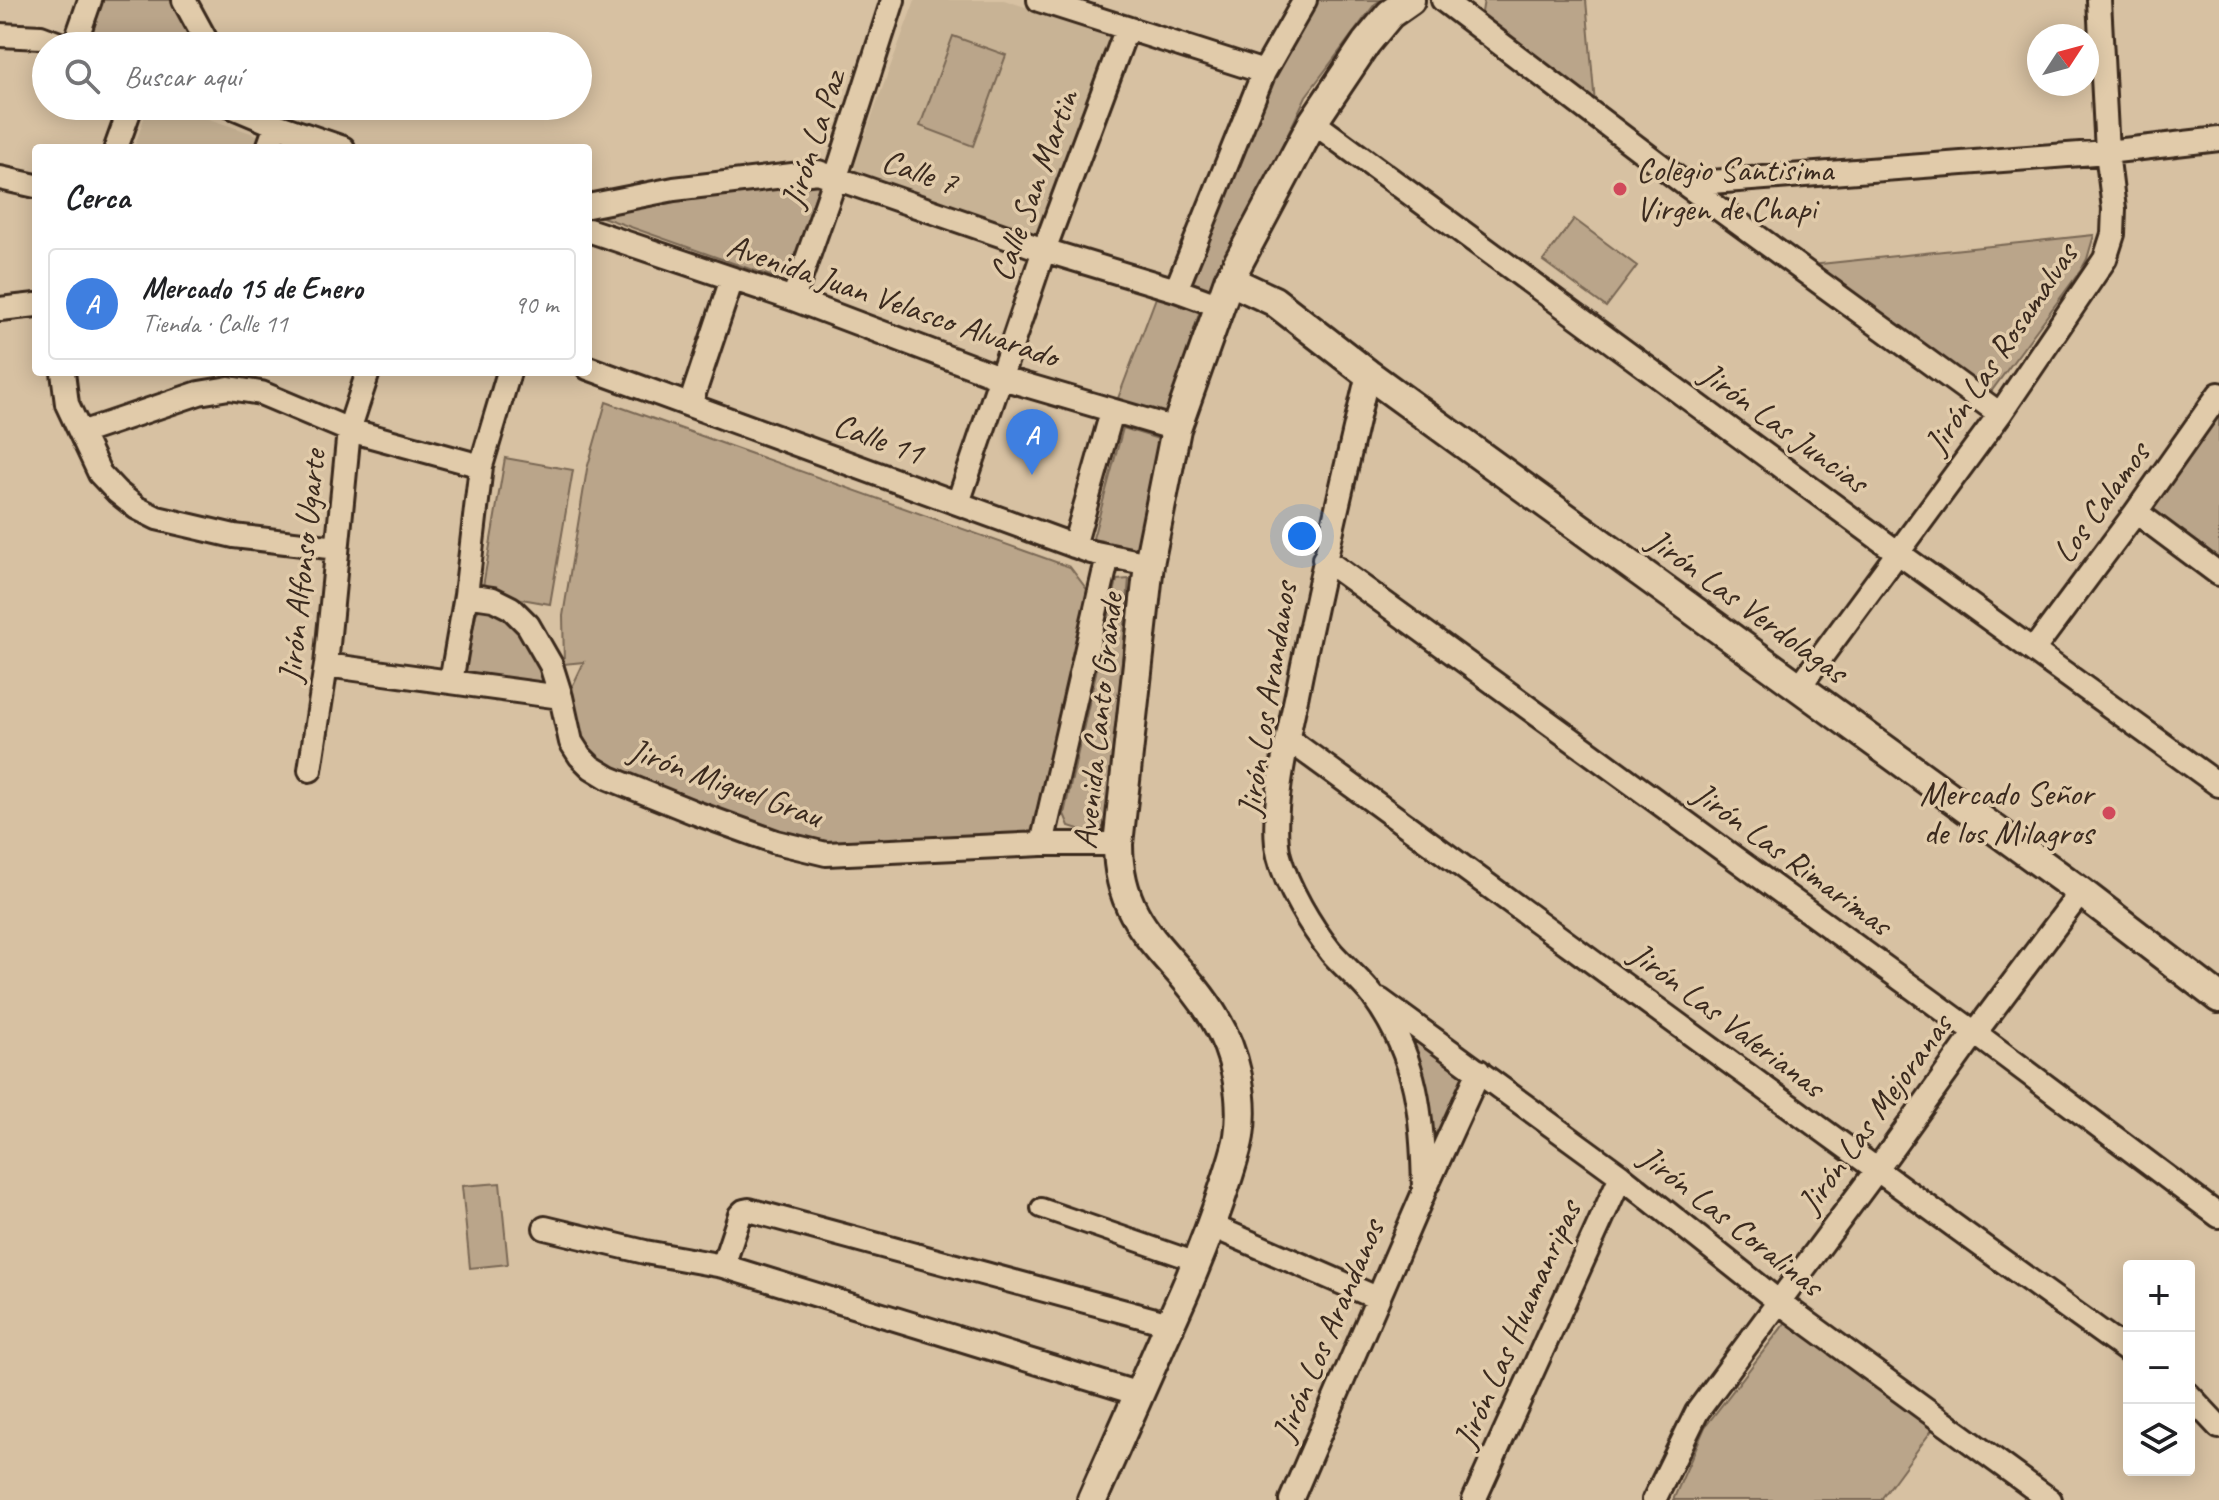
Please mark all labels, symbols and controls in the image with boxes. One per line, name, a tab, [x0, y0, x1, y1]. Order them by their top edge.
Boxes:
north arrow	[2027, 24, 2099, 96]
search box	[32, 32, 592, 120]
icon: search	[60, 54, 104, 98]
text: Buscar aquí	[124, 57, 242, 95]
street label: Jirón La Paz	[770, 62, 856, 215]
street label: Calle San Martin	[979, 82, 1088, 287]
street label: Calle 7	[876, 139, 965, 205]
place label: Colegio Santisima Virgen de Chapi	[1636, 148, 1836, 230]
text: Cerca	[64, 175, 130, 218]
marker: Colegio Santisima Virgen de Chapi	[1611, 180, 1629, 198]
street label: Avenida Juan Velasco Alvarado	[722, 224, 1068, 379]
street label: Jirón Las Rosamalvas	[1913, 232, 2089, 463]
text: Mercado 15 de Enero	[142, 269, 363, 307]
text: A	[85, 288, 99, 321]
text: 90 m	[514, 288, 558, 321]
text: Tienda · Calle 11	[142, 307, 288, 340]
street label: Jirón Las Juncias	[1691, 351, 1879, 504]
street label: Calle 11	[828, 402, 931, 475]
pin: A	[1006, 409, 1058, 475]
street label: Los Calamos	[2042, 431, 2161, 571]
street label: Jirón Alfonso Ugarte	[268, 445, 335, 686]
your location	[1282, 516, 1322, 556]
street label: Jirón Las Verdolagas	[1638, 517, 1859, 694]
street label: Jirón Los Arandanos	[1227, 576, 1307, 821]
street label: Avenida Canto Grande	[1063, 588, 1133, 851]
street label: Jirón Miguel Grau	[622, 727, 830, 838]
street label: Jirón Las Rimarimas	[1683, 771, 1903, 947]
place label: Mercado Señor de los Milagros	[1920, 772, 2097, 854]
marker: Mercado Señor de los Milagros	[2100, 804, 2118, 822]
street label: Jirón Las Valerianas	[1620, 931, 1836, 1109]
street label: Jirón Las Mejoranas	[1786, 1002, 1963, 1223]
street label: Jirón Las Coralinas	[1630, 1134, 1835, 1308]
street label: Jirón Las Huamanripas	[1442, 1191, 1592, 1456]
street label: Jirón Los Arandanos	[1261, 1210, 1395, 1449]
map controls	[2123, 1260, 2195, 1476]
button: +	[2123, 1260, 2195, 1332]
button: −	[2123, 1332, 2195, 1404]
button: layers	[2123, 1404, 2195, 1476]

